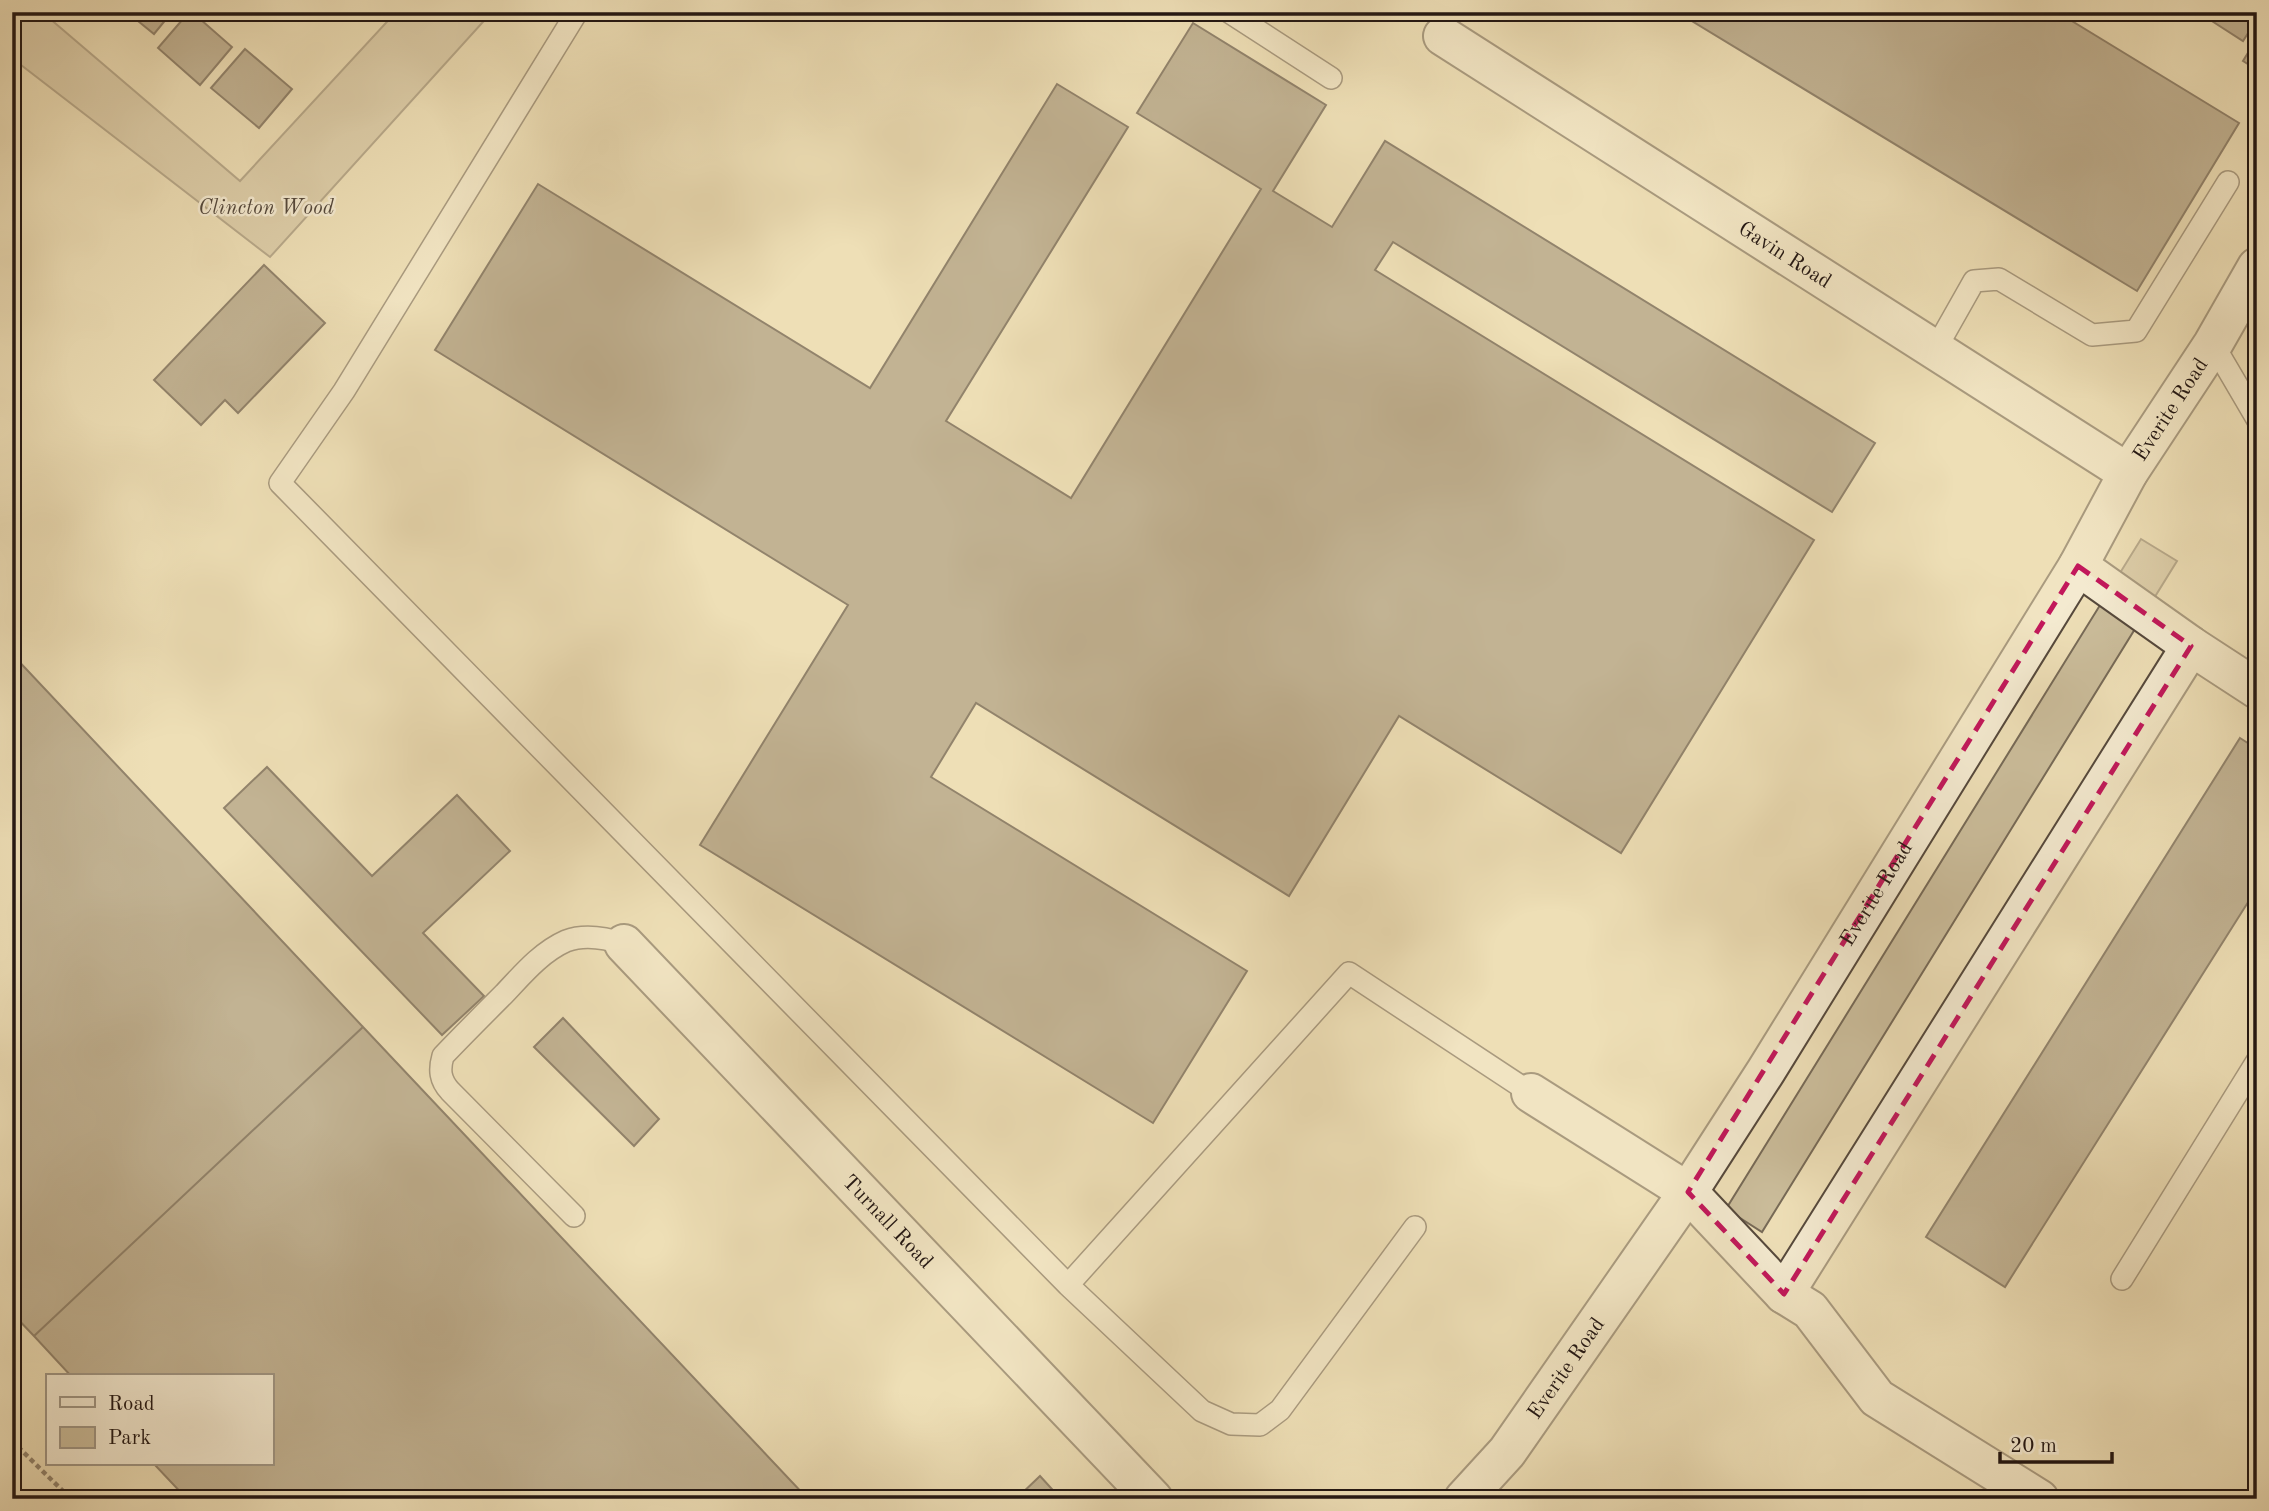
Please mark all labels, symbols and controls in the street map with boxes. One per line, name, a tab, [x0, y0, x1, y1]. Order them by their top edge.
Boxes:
park label: Clincton Wood	[198, 198, 335, 219]
street label: Gavin Road	[1734, 218, 1835, 293]
street label: Everite Road	[2130, 355, 2213, 465]
street label: Everite Road	[1837, 839, 1917, 950]
street label: Turnall Road	[838, 1171, 936, 1273]
street label: Everite Road	[1524, 1314, 1609, 1423]
legend	[46, 1374, 273, 1466]
text: Road	[108, 1394, 155, 1415]
scale bar	[2000, 1420, 2112, 1464]
text: Park	[108, 1428, 151, 1449]
text: 20 m	[2010, 1436, 2057, 1457]

